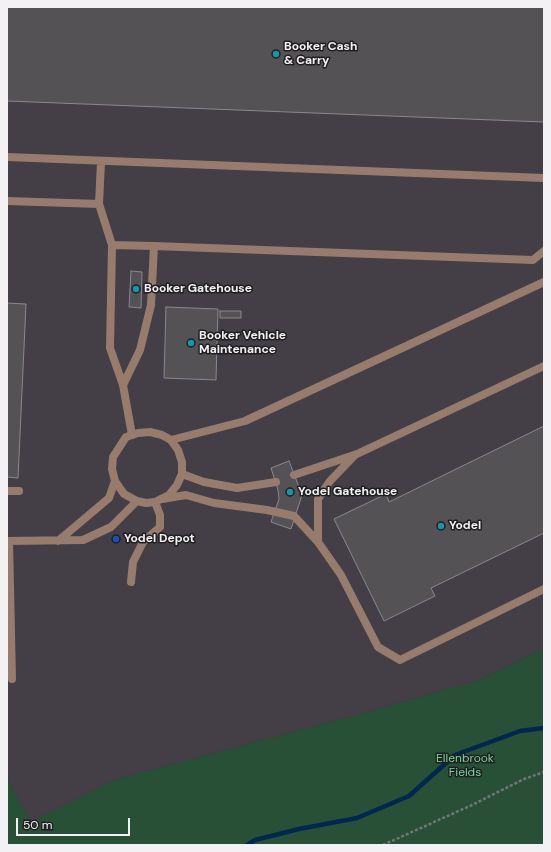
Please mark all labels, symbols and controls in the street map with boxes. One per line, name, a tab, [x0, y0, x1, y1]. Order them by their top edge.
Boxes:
place label: Booker Cash & Carry	[284, 40, 357, 68]
marker: Booker Cash & Carry	[271, 49, 281, 59]
place label: Booker Gatehouse	[144, 282, 252, 296]
marker: Booker Gatehouse	[131, 284, 141, 294]
place label: Booker Vehicle Maintenance	[199, 329, 286, 357]
marker: Booker Vehicle Maintenance	[186, 338, 196, 348]
place label: Yodel Gatehouse	[298, 485, 397, 499]
marker: Yodel Gatehouse	[285, 487, 295, 497]
place label: Yodel	[449, 519, 481, 533]
marker: Yodel	[436, 521, 446, 531]
place label: Yodel Depot	[124, 532, 195, 546]
marker: Yodel Depot	[111, 534, 121, 544]
park label: Ellenbrook Fields	[436, 752, 494, 780]
scale bar	[18, 810, 132, 836]
text: 50 m	[23, 817, 52, 833]

